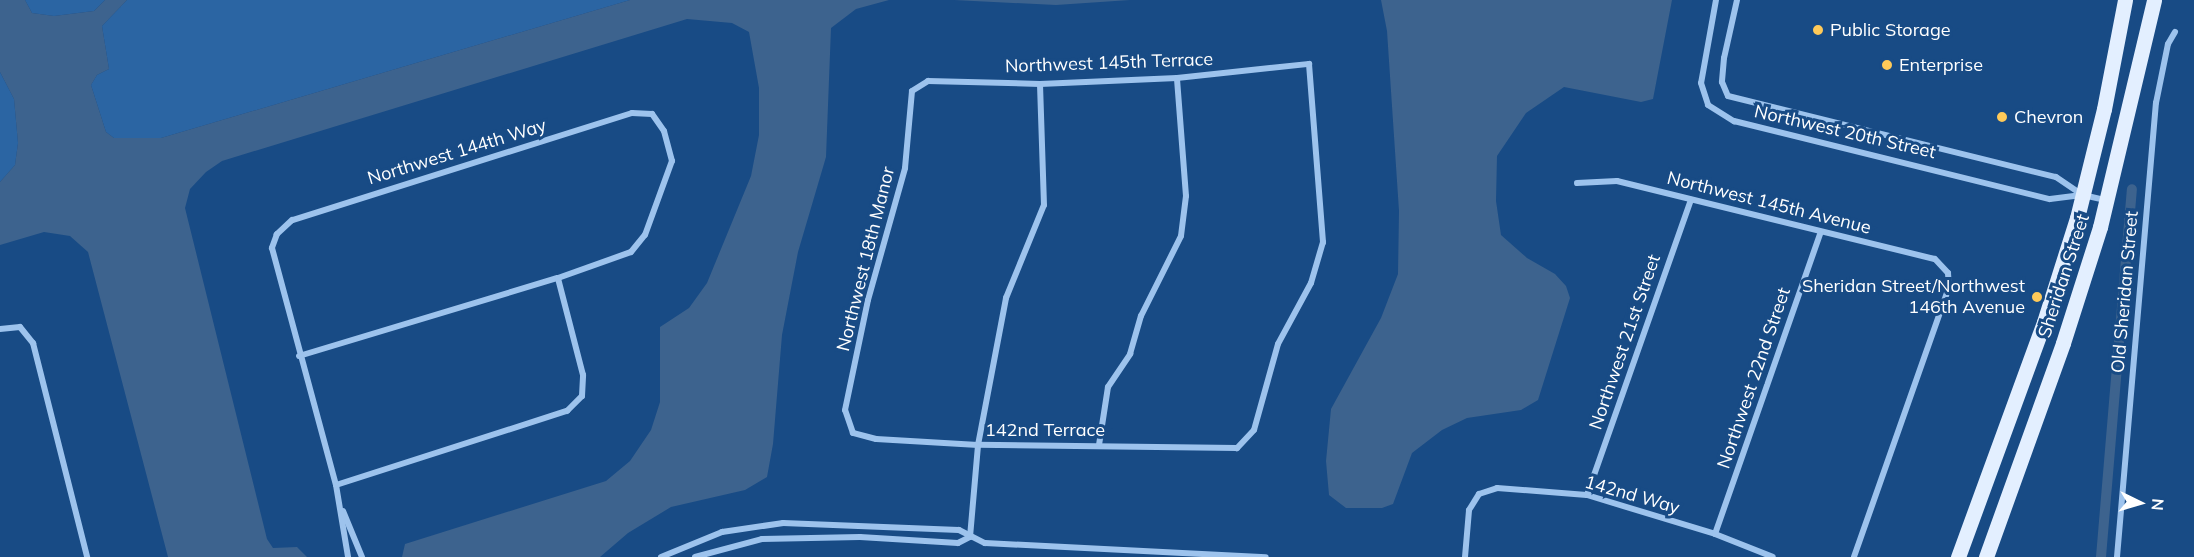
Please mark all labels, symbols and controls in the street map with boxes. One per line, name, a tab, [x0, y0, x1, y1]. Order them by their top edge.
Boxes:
place label: Public Storage	[1830, 19, 1951, 41]
marker: Public Storage	[1811, 23, 1825, 37]
street label: Northwest 145th Terrace	[1005, 49, 1213, 77]
place label: Enterprise	[1899, 54, 1983, 76]
marker: Enterprise	[1880, 58, 1894, 72]
street label: Northwest 20th Street	[1752, 101, 1938, 163]
place label: Chevron	[2014, 106, 2083, 128]
marker: Chevron	[1995, 110, 2009, 124]
street label: Northwest 144th Way	[365, 115, 549, 189]
street label: Northwest 18th Manor	[833, 165, 899, 353]
street label: Northwest 145th Avenue	[1665, 167, 1873, 239]
street label: Old Sheridan Street	[2107, 210, 2143, 374]
street label: Sheridan Street	[2034, 211, 2094, 341]
street label: Northwest 21st Street	[1585, 252, 1665, 432]
place label: Sheridan Street/Northwest 146th Avenue	[1802, 276, 2025, 318]
street label: Northwest 22nd Street	[1713, 285, 1795, 471]
marker: Sheridan Street/Northwest 146th Avenue	[2030, 290, 2044, 304]
street label: 142nd Terrace	[985, 419, 1105, 441]
street label: 142nd Way	[1582, 471, 1682, 519]
north arrow	[2110, 473, 2170, 533]
text: N	[2147, 498, 2168, 511]

